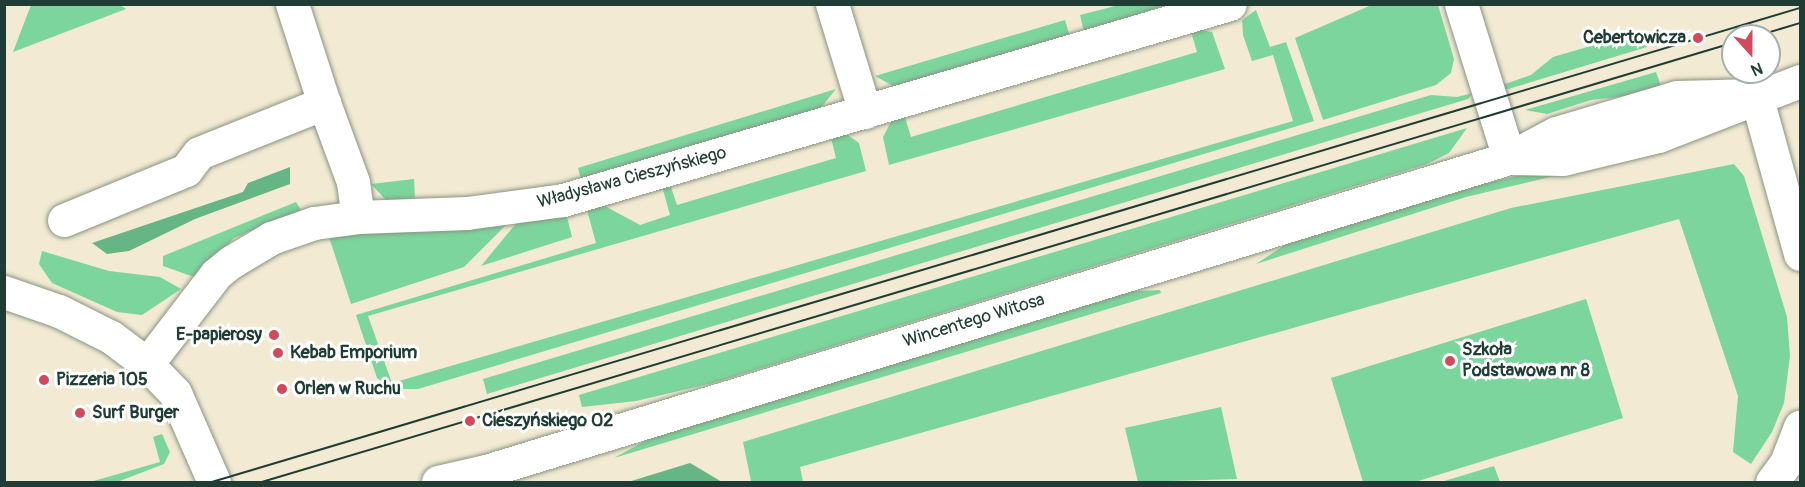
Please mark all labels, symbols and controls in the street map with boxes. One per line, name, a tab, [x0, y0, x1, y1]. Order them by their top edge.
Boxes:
north arrow	[1721, 24, 1781, 84]
place label: Cebertowicza	[1583, 27, 1686, 49]
marker: Cebertowicza	[1691, 31, 1705, 45]
text: N	[1748, 58, 1765, 80]
street label: Władysława Cieszyńskiego	[535, 142, 729, 214]
street label: Wincentego Witosa	[901, 289, 1047, 353]
place label: E-papierosy	[176, 324, 262, 346]
marker: E-papierosy	[267, 328, 281, 342]
place label: Szkoła Podstawowa nr 8	[1462, 340, 1590, 382]
place label: Kebab Emporium	[290, 342, 417, 364]
marker: Kebab Emporium	[271, 346, 285, 360]
marker: Szkoła Podstawowa nr 8	[1443, 354, 1457, 368]
place label: Pizzeria 105	[56, 369, 148, 391]
marker: Pizzeria 105	[37, 373, 51, 387]
place label: Orlen w Ruchu	[294, 378, 401, 400]
marker: Orlen w Ruchu	[275, 382, 289, 396]
place label: Surf Burger	[92, 402, 179, 424]
marker: Surf Burger	[73, 406, 87, 420]
place label: Cieszyńskiego 02	[482, 410, 613, 432]
marker: Cieszyńskiego 02	[463, 414, 477, 428]

